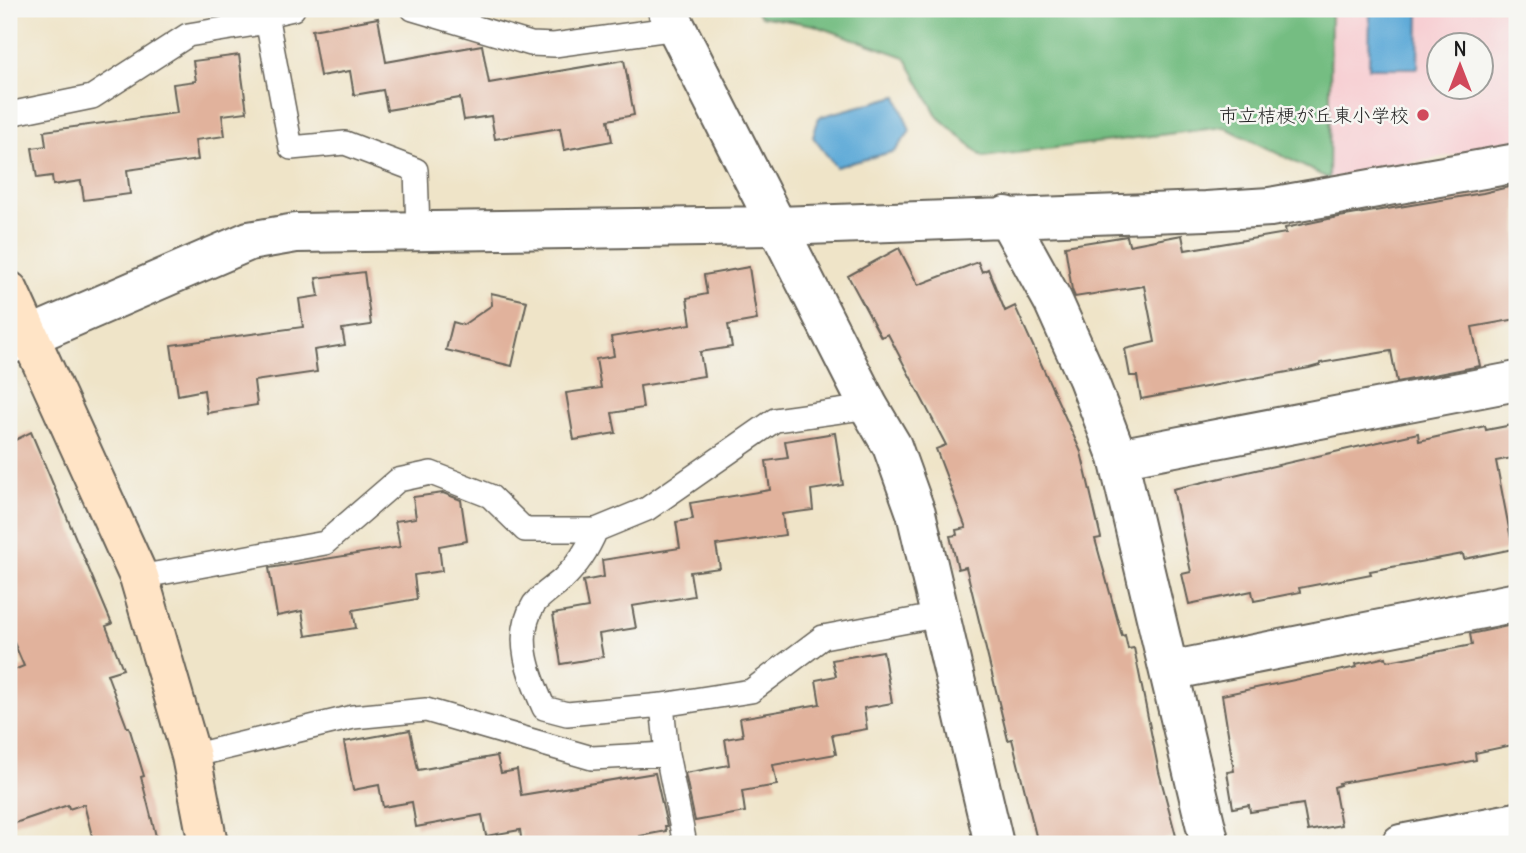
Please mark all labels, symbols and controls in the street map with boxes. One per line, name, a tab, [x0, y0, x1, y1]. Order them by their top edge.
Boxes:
north arrow	[1424, 32, 1494, 102]
text: N	[1453, 37, 1467, 61]
place label: 市立桔梗が丘東小学校	[1219, 103, 1409, 127]
marker: 市立桔梗が丘東小学校	[1415, 107, 1431, 123]

